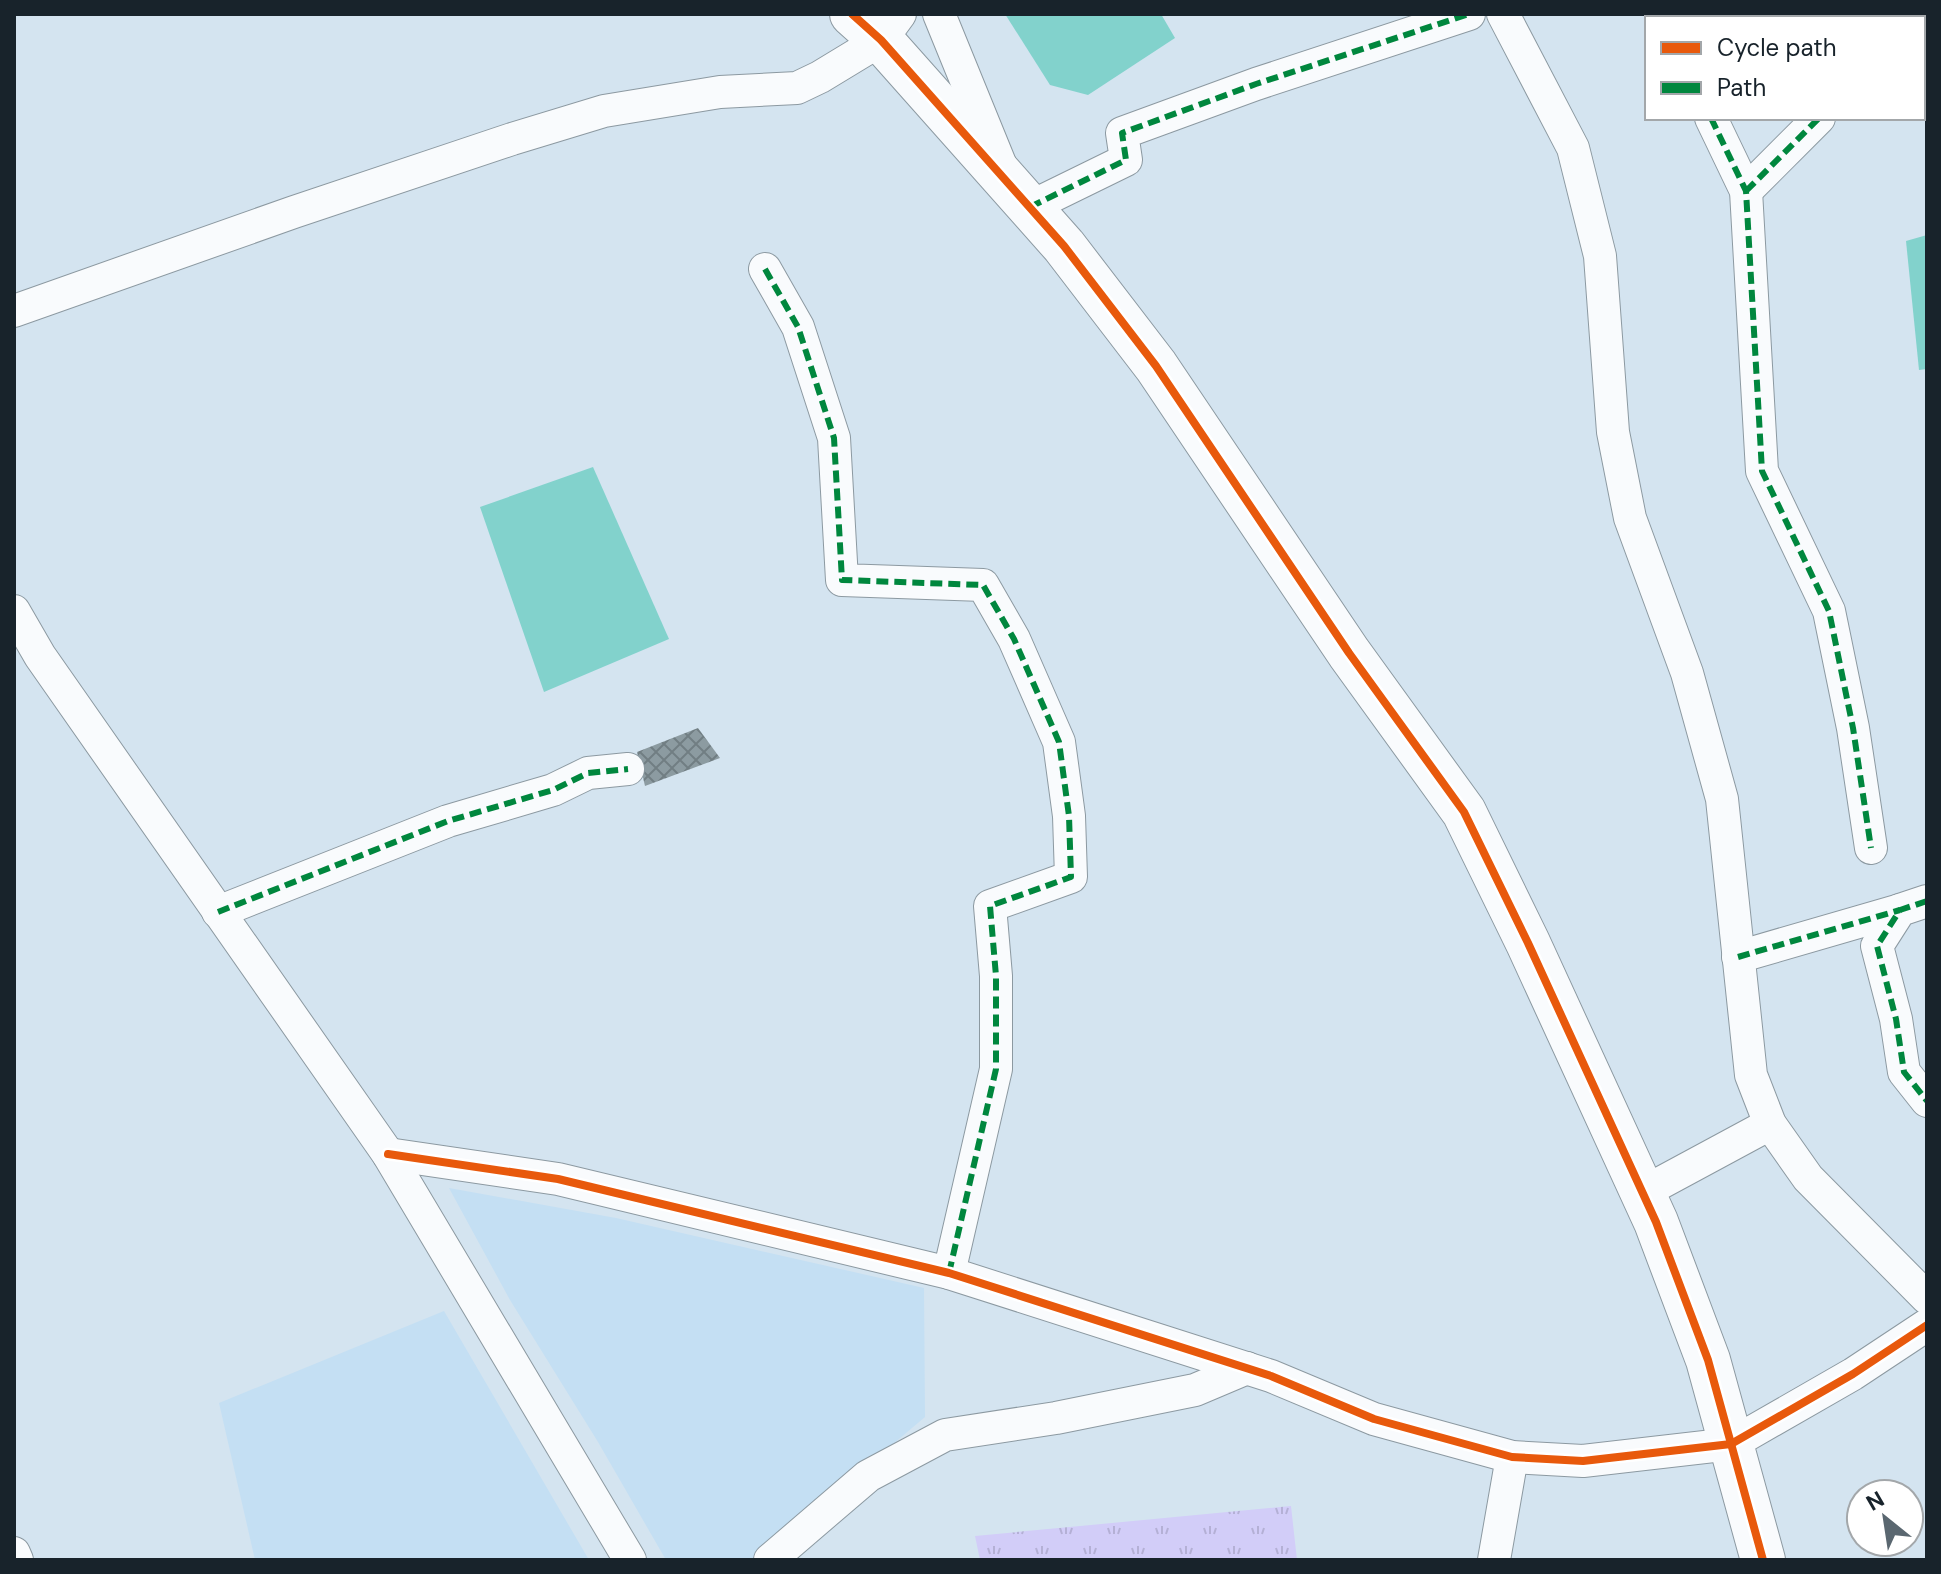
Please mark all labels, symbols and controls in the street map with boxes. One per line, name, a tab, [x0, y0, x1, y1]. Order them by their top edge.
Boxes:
legend	[1645, 16, 1925, 120]
text: Cycle path	[1717, 32, 1836, 63]
text: Path	[1717, 72, 1766, 103]
north arrow	[1845, 1478, 1925, 1558]
text: N	[1861, 1485, 1889, 1518]

